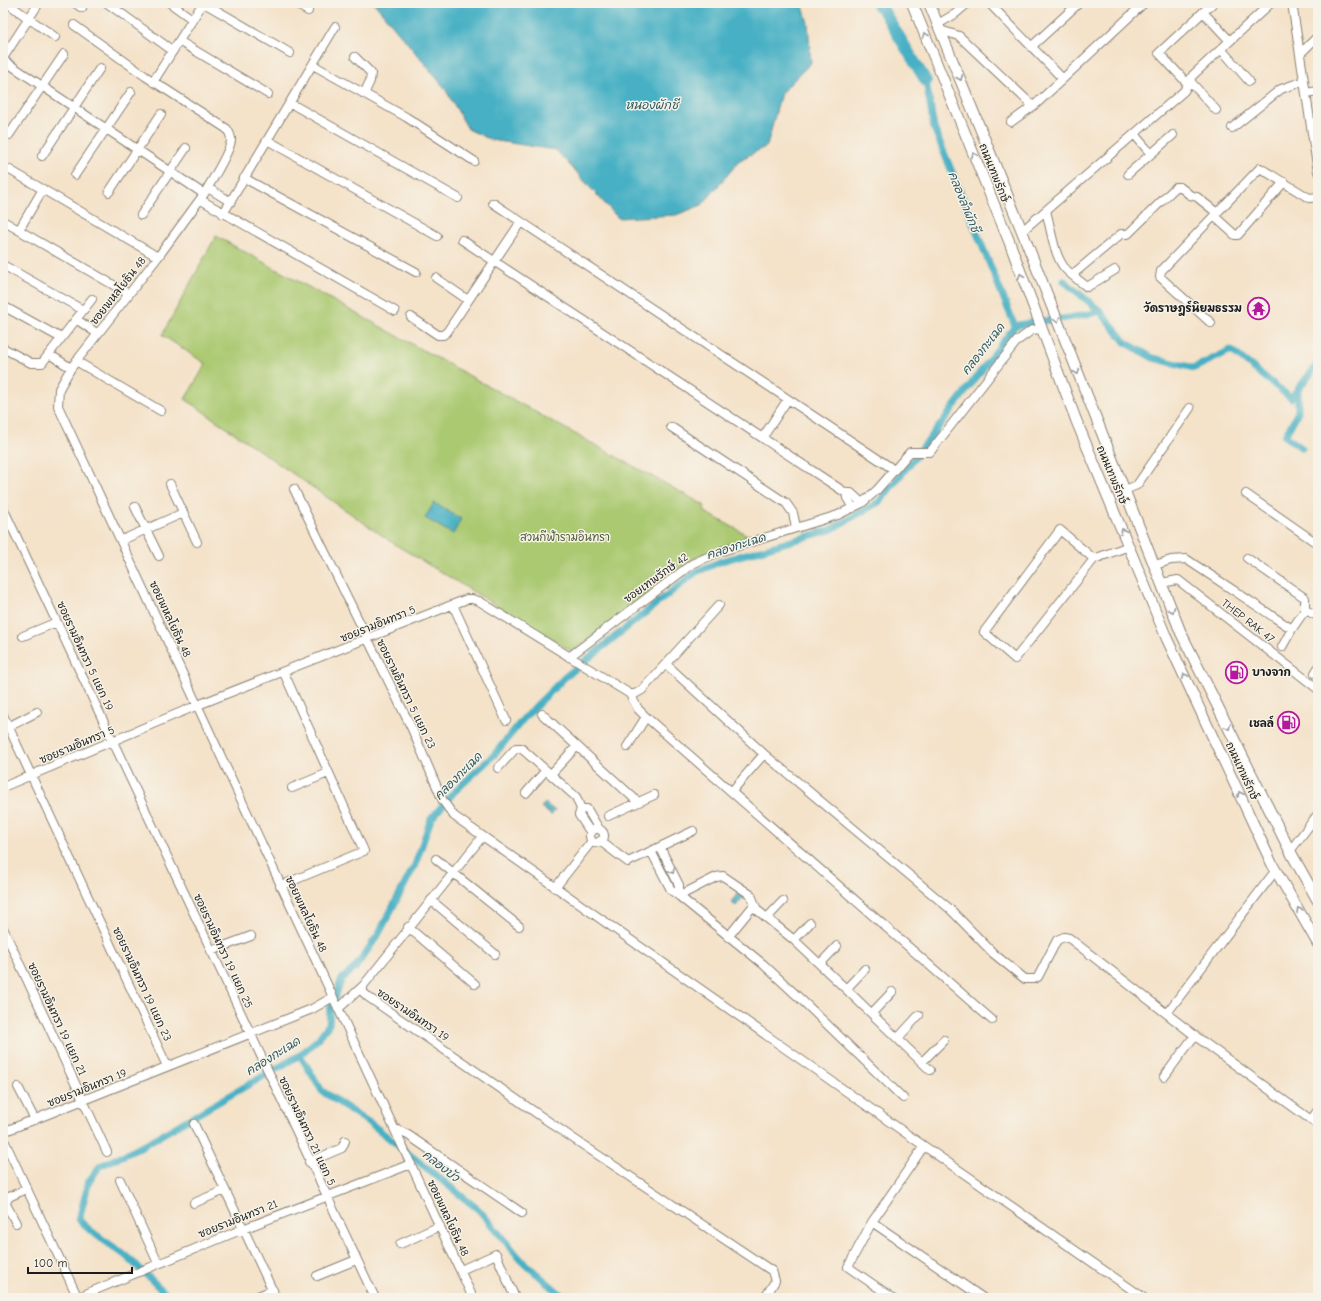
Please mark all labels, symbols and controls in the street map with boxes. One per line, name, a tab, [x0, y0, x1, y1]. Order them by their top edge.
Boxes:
one-way arrow	[921, 31, 929, 38]
one-way arrow	[955, 73, 963, 81]
water label: หนองผักชี	[626, 97, 681, 112]
street label: ถนนเทพรักษ์	[976, 141, 1014, 205]
one-way arrow	[971, 151, 979, 159]
water label: คลองลำผักชี	[945, 169, 985, 237]
street label: ซอยพหลโยธิน 48	[86, 253, 149, 328]
one-way arrow	[1018, 272, 1026, 279]
temple icon: วัดราษฎร์นิยมธรรม	[1245, 295, 1271, 321]
place label: วัดราษฎร์นิยมธรรม	[1144, 300, 1242, 316]
one-way arrow	[1052, 316, 1060, 323]
water label: คลองกะเฉด	[959, 320, 1008, 377]
one-way arrow	[1073, 369, 1081, 376]
street label: ถนนเทพรักษ์	[1094, 443, 1132, 507]
one-way arrow	[1119, 528, 1127, 535]
park label: สวนกีฬารามอินทรา	[520, 530, 610, 544]
water label: คลองกะเฉด	[705, 530, 768, 562]
street label: ซอยเทพรักษ์ 42	[620, 549, 691, 606]
street label: ซอยพหลโยธิน 48	[147, 578, 195, 660]
street label: THEP RAK 47	[1219, 596, 1277, 646]
street label: ซอยรามอินทรา 5 แยก 19	[54, 599, 117, 713]
street label: ซอยรามอินทรา 5	[338, 602, 418, 645]
one-way arrow	[1167, 605, 1175, 613]
street label: ซอยรามอินทรา 5 แยก 23	[374, 637, 439, 751]
fuel station icon: บางจาก	[1223, 659, 1249, 685]
place label: บางจาก	[1252, 666, 1291, 679]
one-way arrow	[1182, 673, 1190, 681]
fuel station icon: เชลล์	[1276, 710, 1302, 736]
place label: เชลล์	[1249, 715, 1274, 730]
street label: ซอยรามอินทรา 5	[37, 722, 116, 767]
one-way arrow	[1223, 723, 1231, 730]
street label: ถนนเทพรักษ์	[1223, 739, 1263, 803]
water label: คลองกะเฉด	[431, 749, 485, 803]
one-way arrow	[1237, 791, 1245, 799]
one-way arrow	[667, 867, 675, 874]
street label: ซอยพหลโยธิน 48	[283, 873, 331, 955]
street label: ซอยรามอินทรา 19 แยก 25	[191, 891, 256, 1010]
one-way arrow	[1296, 907, 1303, 914]
street label: ซอยรามอินทรา 19 แยก 23	[110, 925, 175, 1043]
street label: ซอยรามอินทรา 19 แยก 21	[25, 960, 90, 1077]
street label: ซอยรามอินทรา 19	[374, 985, 452, 1044]
water label: คลองกะเฉด	[243, 1033, 303, 1078]
street label: ซอยรามอินทรา 19	[45, 1065, 129, 1110]
street label: ซอยรามอินทรา 21 แยก 5	[276, 1074, 339, 1188]
water label: คลองบัว	[420, 1147, 463, 1185]
street label: ซอยพหลโยธิน 48	[425, 1177, 473, 1259]
street label: ซอยรามอินทรา 21	[196, 1196, 279, 1241]
scale bar	[28, 1249, 132, 1275]
text: 100 m	[34, 1256, 67, 1270]

